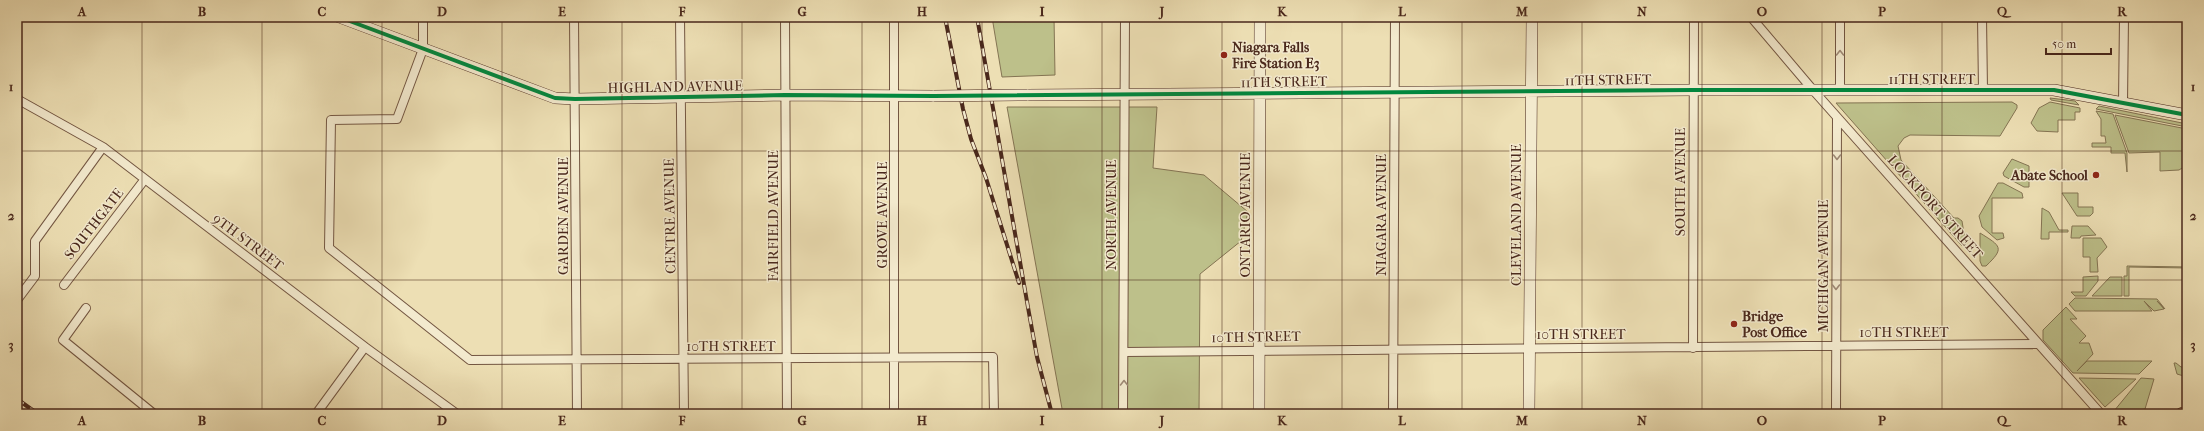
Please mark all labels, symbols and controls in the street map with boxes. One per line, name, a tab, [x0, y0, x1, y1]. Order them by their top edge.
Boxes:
text: A	[77, 4, 87, 19]
text: B	[198, 4, 207, 19]
text: C	[318, 4, 327, 19]
text: D	[437, 4, 447, 19]
text: E	[558, 4, 566, 19]
text: F	[678, 4, 686, 19]
text: G	[797, 4, 807, 19]
text: H	[917, 4, 928, 19]
text: I	[1039, 4, 1045, 19]
text: J	[1158, 4, 1165, 20]
text: K	[1277, 4, 1288, 19]
text: L	[1398, 4, 1407, 19]
text: M	[1515, 4, 1528, 19]
text: N	[1637, 4, 1647, 19]
text: O	[1757, 4, 1767, 19]
text: P	[1878, 4, 1886, 19]
text: Q	[1997, 4, 2012, 19]
text: R	[2117, 4, 2128, 19]
scale bar	[2046, 30, 2111, 56]
text: 50 m	[2052, 37, 2076, 51]
place label: Niagara Falls Fire Station E3	[1231, 39, 1320, 72]
marker: Niagara Falls Fire Station E3	[1219, 50, 1229, 60]
one-way arrow	[1836, 50, 1844, 56]
street label: 11TH STREET	[1564, 71, 1652, 89]
street label: 11TH STREET	[1889, 71, 1976, 88]
street label: 11TH STREET	[1240, 73, 1328, 91]
street label: HIGHLAND AVENUE	[607, 77, 743, 97]
text: 1	[9, 79, 14, 94]
text: 1	[2191, 79, 2196, 94]
street label: SOUTH AVENUE	[1672, 127, 1689, 236]
street label: CLEVELAND AVENUE	[1508, 144, 1525, 286]
street label: FAIRFIELD AVENUE	[765, 150, 782, 282]
street label: ONTARIO AVENUE	[1237, 152, 1254, 278]
street label: LOCKPORT STREET	[1884, 152, 1987, 263]
street label: NIAGARA AVENUE	[1373, 154, 1390, 276]
one-way arrow	[1833, 154, 1841, 160]
street label: GARDEN AVENUE	[555, 157, 572, 275]
street label: CENTRE AVENUE	[660, 158, 680, 274]
street label: NORTH AVENUE	[1103, 159, 1120, 270]
street label: GROVE AVENUE	[874, 161, 891, 269]
place label: Abate School	[2010, 167, 2088, 184]
marker: Abate School	[2091, 170, 2101, 180]
street label: SOUTHGATE	[61, 185, 127, 263]
street label: MICHIGAN AVENUE	[1815, 199, 1832, 332]
text: 2	[8, 208, 15, 223]
text: 2	[2190, 208, 2197, 223]
street label: 9TH STREET	[209, 210, 287, 274]
one-way arrow	[1832, 284, 1840, 290]
place label: Bridge Post Office	[1742, 308, 1807, 341]
marker: Bridge Post Office	[1729, 319, 1739, 329]
street label: 10TH STREET	[1859, 324, 1949, 341]
street label: 10TH STREET	[1536, 326, 1626, 343]
street label: 10TH STREET	[1211, 328, 1301, 346]
text: 3	[8, 337, 14, 353]
text: 3	[2190, 337, 2196, 353]
street label: 10TH STREET	[686, 338, 776, 355]
one-way arrow	[1120, 380, 1128, 386]
text: A	[77, 413, 87, 428]
text: B	[198, 413, 207, 428]
text: C	[318, 413, 327, 428]
text: D	[437, 413, 447, 428]
text: E	[558, 413, 566, 428]
text: F	[678, 413, 686, 428]
text: G	[797, 413, 807, 428]
text: H	[917, 413, 928, 428]
text: I	[1039, 413, 1045, 428]
text: J	[1158, 413, 1165, 429]
text: K	[1277, 413, 1288, 428]
text: L	[1398, 413, 1407, 428]
text: M	[1515, 413, 1528, 428]
text: N	[1637, 413, 1647, 428]
text: O	[1757, 413, 1767, 428]
text: P	[1878, 413, 1886, 428]
text: Q	[1997, 413, 2012, 428]
text: R	[2117, 413, 2128, 428]

